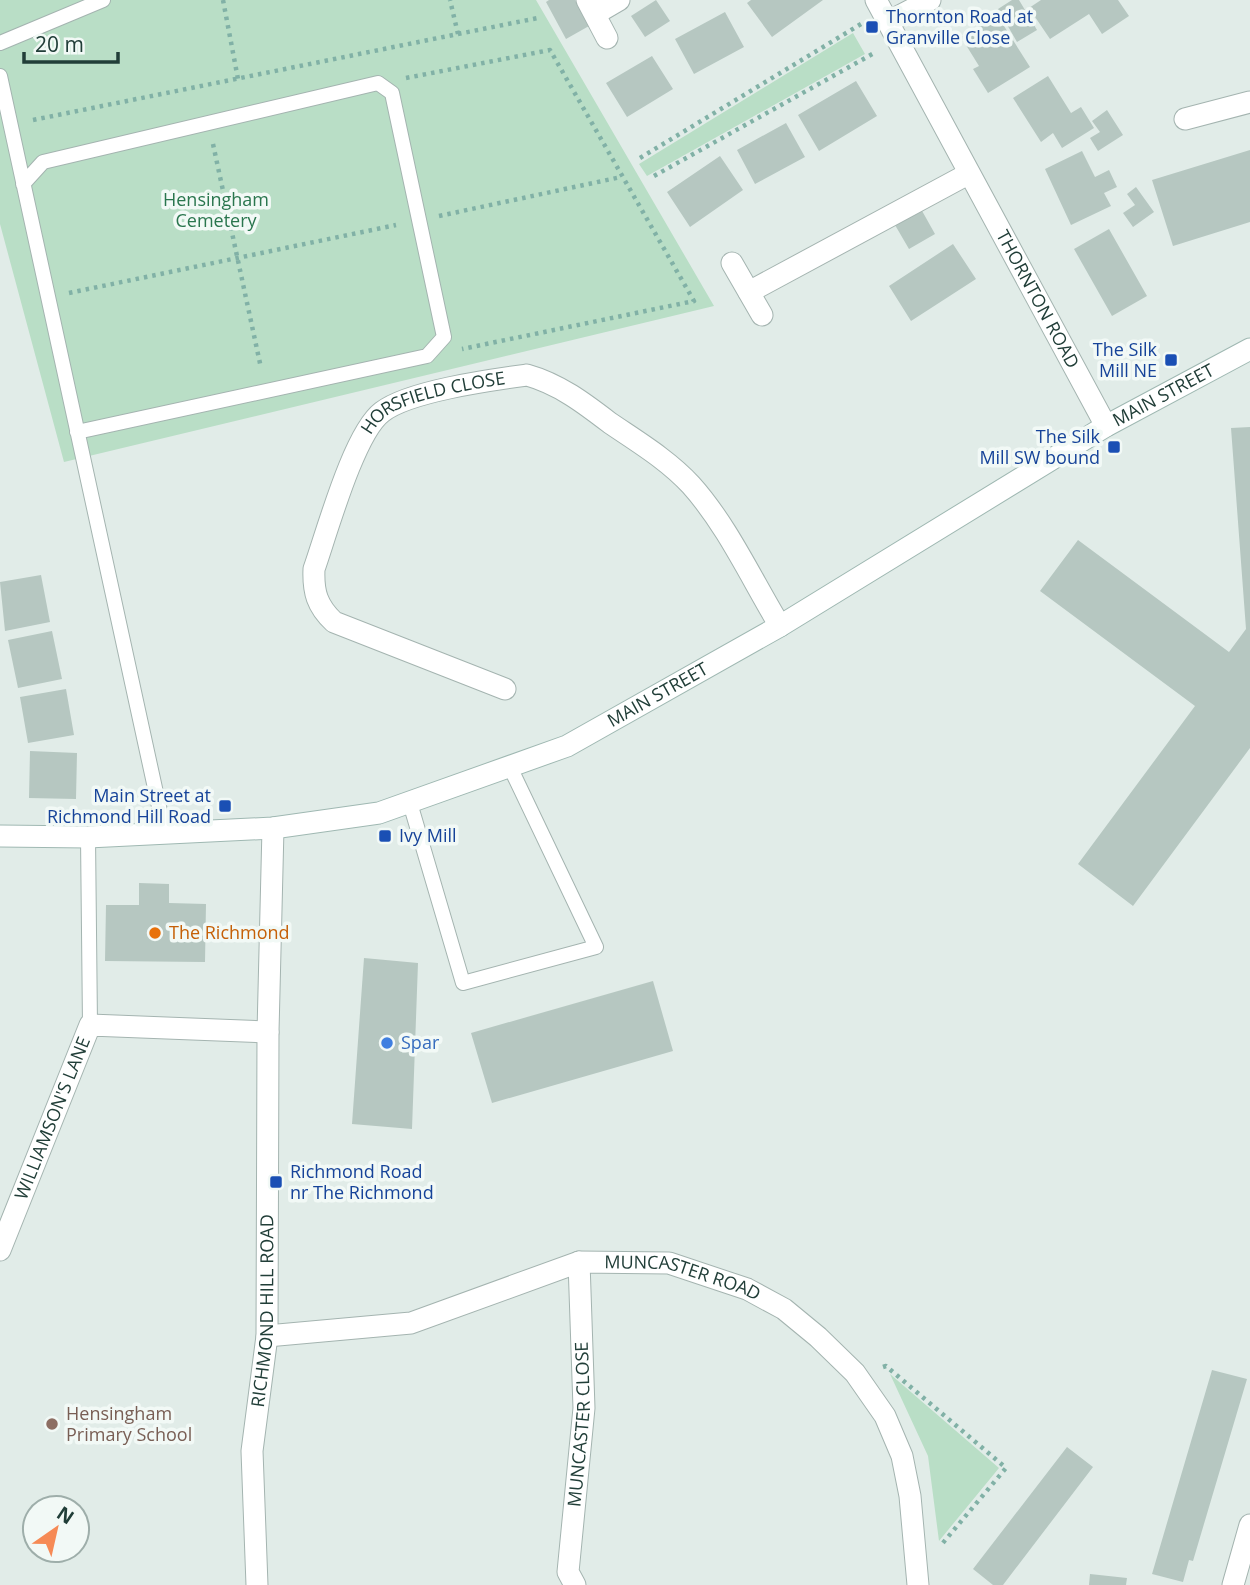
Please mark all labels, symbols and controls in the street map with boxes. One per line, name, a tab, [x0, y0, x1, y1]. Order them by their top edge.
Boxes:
place label: Thornton Road at Granville Close	[886, 4, 1033, 49]
marker: Thornton Road at Granville Close	[864, 19, 880, 35]
scale bar	[24, 21, 119, 65]
text: 20 m	[35, 30, 84, 58]
park label: Hensingham Cemetery	[163, 187, 269, 232]
street label: THORNTON ROAD	[991, 225, 1085, 372]
place label: The Silk Mill NE	[1093, 337, 1158, 382]
marker: The Silk Mill NE	[1163, 352, 1179, 368]
street label: MAIN STREET	[1108, 357, 1218, 431]
street label: HORSFIELD CLOSE	[355, 365, 507, 438]
place label: The Silk Mill SW bound	[979, 424, 1101, 469]
marker: The Silk Mill SW bound	[1106, 439, 1122, 455]
street label: MAIN STREET	[603, 656, 712, 732]
place label: Main Street at Richmond Hill Road	[47, 783, 211, 828]
marker: Main Street at Richmond Hill Road	[217, 798, 233, 814]
place label: Ivy Mill	[399, 823, 457, 847]
marker: Ivy Mill	[377, 828, 393, 844]
place label: The Richmond	[169, 920, 290, 944]
marker: The Richmond	[147, 925, 163, 941]
place label: Spar	[401, 1030, 440, 1054]
street label: WILLIAMSON'S LANE	[8, 1033, 95, 1203]
marker: Spar	[379, 1035, 395, 1051]
place label: Richmond Road nr The Richmond	[290, 1159, 434, 1204]
marker: Richmond Road nr The Richmond	[268, 1174, 284, 1190]
street label: RICHMOND HILL ROAD	[245, 1214, 278, 1409]
street label: MUNCASTER ROAD	[604, 1249, 765, 1305]
street label: MUNCASTER CLOSE	[561, 1341, 595, 1508]
place label: Hensingham Primary School	[66, 1401, 192, 1446]
marker: Hensingham Primary School	[44, 1416, 60, 1432]
north arrow	[21, 1494, 91, 1564]
text: N	[52, 1500, 79, 1530]

